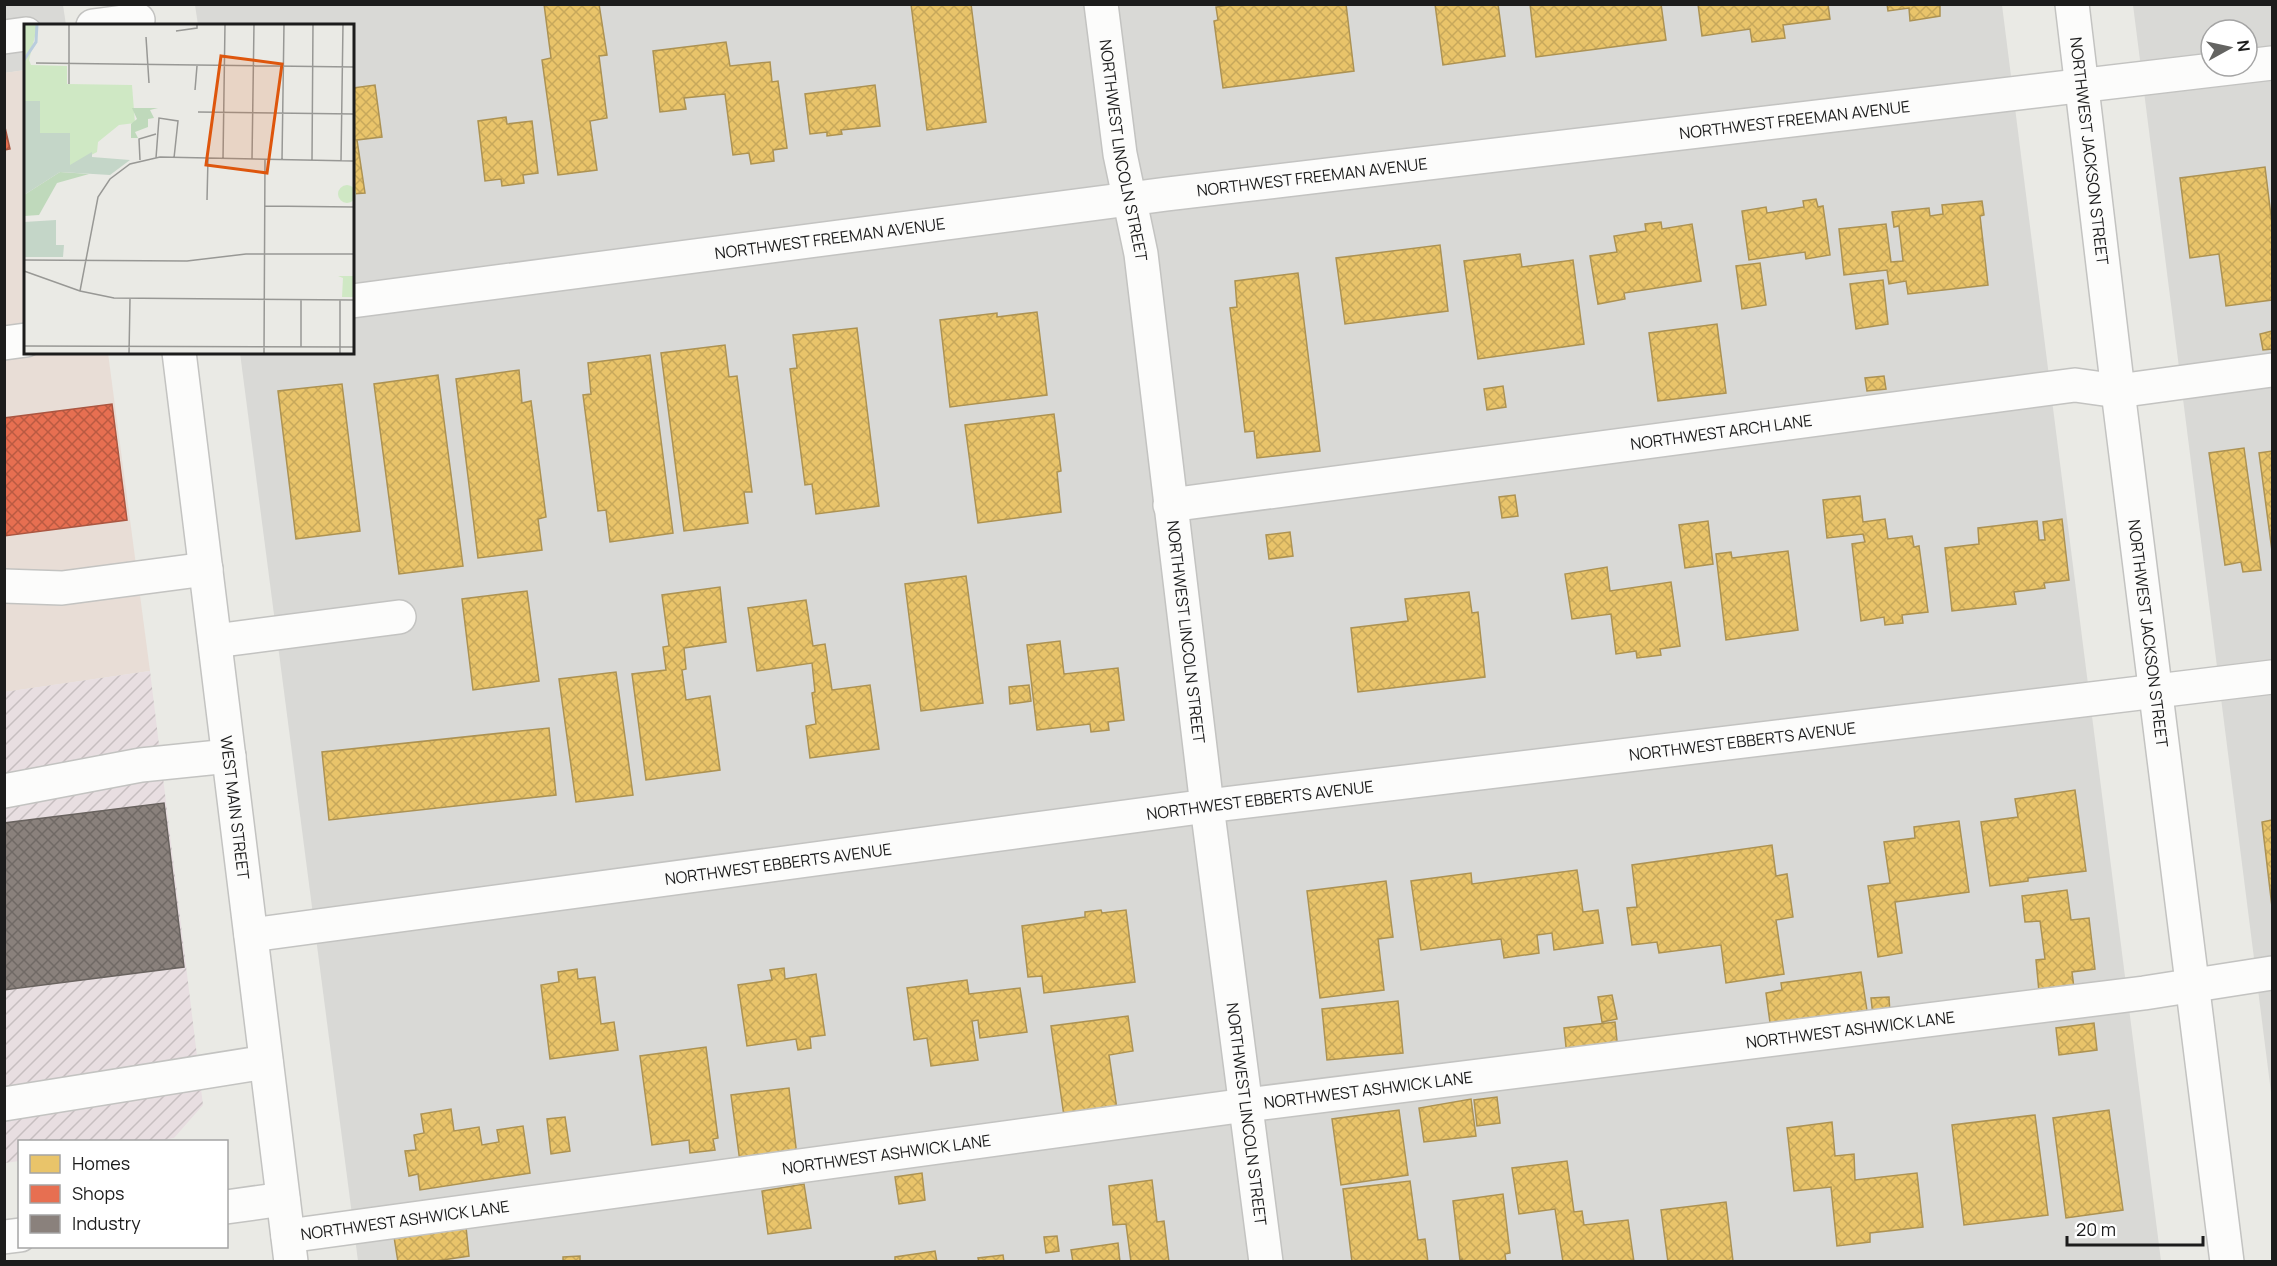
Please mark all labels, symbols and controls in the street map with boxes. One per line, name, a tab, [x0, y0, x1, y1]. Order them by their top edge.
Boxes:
north arrow	[2199, 18, 2259, 78]
inset map	[24, 24, 354, 354]
street label: NORTHWEST JACKSON STREET	[2065, 36, 2114, 267]
street label: NORTHWEST LINCOLN STREET	[1095, 38, 1153, 263]
text: N	[2232, 39, 2256, 53]
street label: NORTHWEST FREEMAN AVENUE	[1678, 95, 1911, 144]
street label: NORTHWEST FREEMAN AVENUE	[1195, 152, 1429, 201]
street label: NORTHWEST FREEMAN AVENUE	[713, 212, 946, 264]
street label: NORTHWEST ARCH LANE	[1629, 409, 1813, 455]
street label: NORTHWEST JACKSON STREET	[2123, 518, 2174, 749]
street label: NORTHWEST LINCOLN STREET	[1162, 519, 1210, 745]
street label: NORTHWEST EBBERTS AVENUE	[1628, 716, 1857, 766]
street label: WEST MAIN STREET	[215, 734, 255, 881]
street label: NORTHWEST EBBERTS AVENUE	[1145, 775, 1375, 825]
street label: NORTHWEST EBBERTS AVENUE	[663, 838, 893, 890]
street label: NORTHWEST LINCOLN STREET	[1222, 1001, 1272, 1227]
street label: NORTHWEST ASHWICK LANE	[1745, 1006, 1956, 1054]
street label: NORTHWEST ASHWICK LANE	[1262, 1066, 1474, 1114]
street label: NORTHWEST ASHWICK LANE	[781, 1129, 992, 1179]
legend	[18, 1140, 228, 1248]
text: Homes	[72, 1151, 130, 1175]
text: Shops	[72, 1181, 124, 1205]
street label: NORTHWEST ASHWICK LANE	[299, 1195, 511, 1245]
scale bar	[2067, 1209, 2204, 1247]
text: Industry	[72, 1211, 141, 1235]
text: 20 m	[2076, 1217, 2116, 1241]

